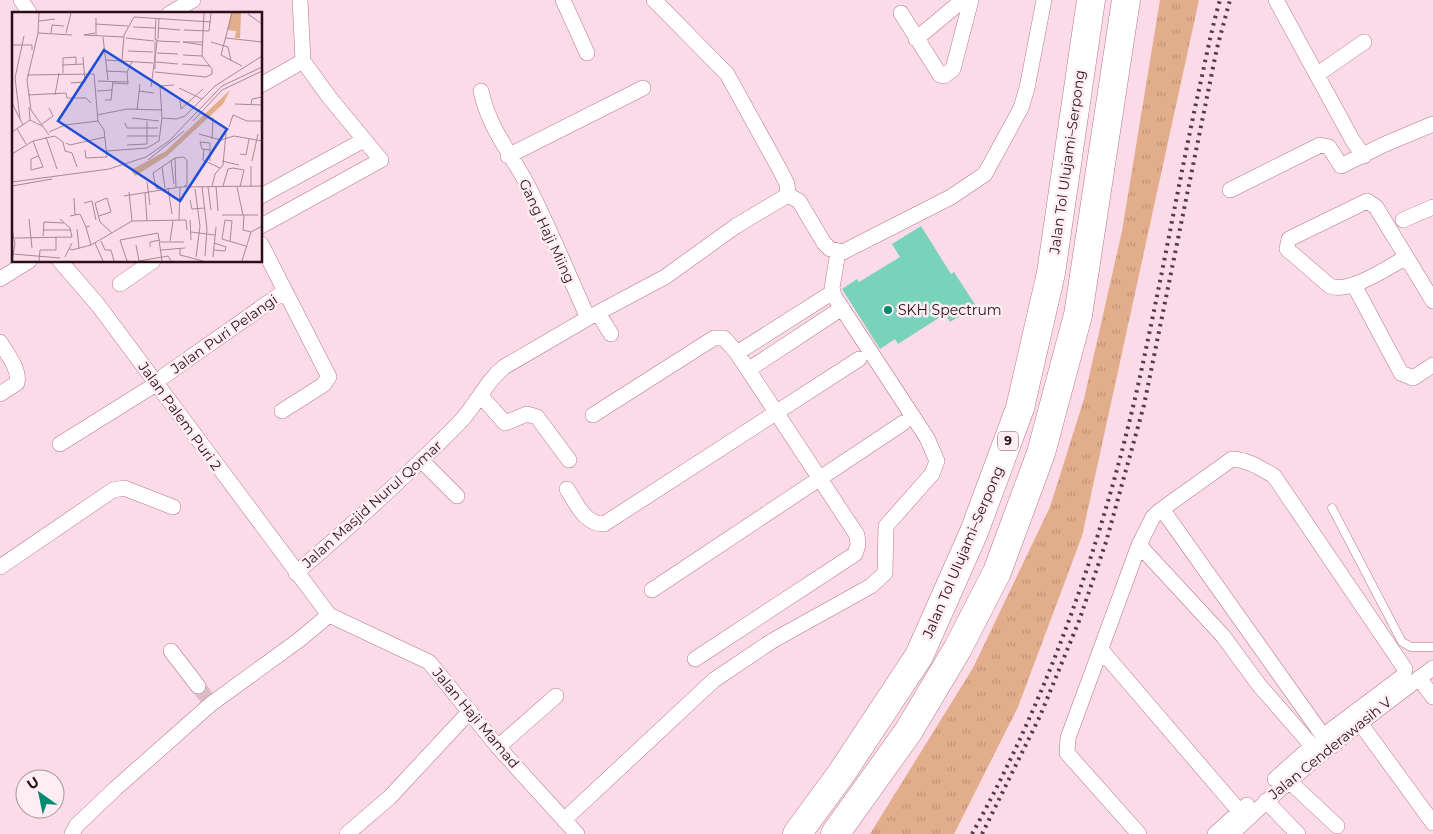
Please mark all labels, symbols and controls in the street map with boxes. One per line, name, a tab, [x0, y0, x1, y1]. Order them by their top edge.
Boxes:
inset map	[12, 12, 262, 262]
street label: Jalan Tol Ulujami–Serpong	[1045, 69, 1089, 256]
street label: Gang Haji Miing	[515, 176, 579, 286]
street label: Jalan Puri Pelangi	[166, 290, 281, 378]
place label: SKH Spectrum	[898, 301, 1002, 319]
marker: SKH Spectrum	[882, 304, 894, 316]
street label: Jalan Palem Puri 2	[134, 357, 225, 474]
road number: 9	[998, 432, 1018, 451]
street label: Jalan Masjid Nurul Qomar	[298, 436, 446, 572]
street label: Jalan Tol Ulujami–Serpong	[918, 463, 1008, 642]
street label: Jalan Haji Mamad	[428, 663, 523, 772]
street label: Jalan Cenderawasih V	[1264, 693, 1395, 804]
north arrow	[15, 769, 65, 819]
text: U	[23, 773, 42, 794]

